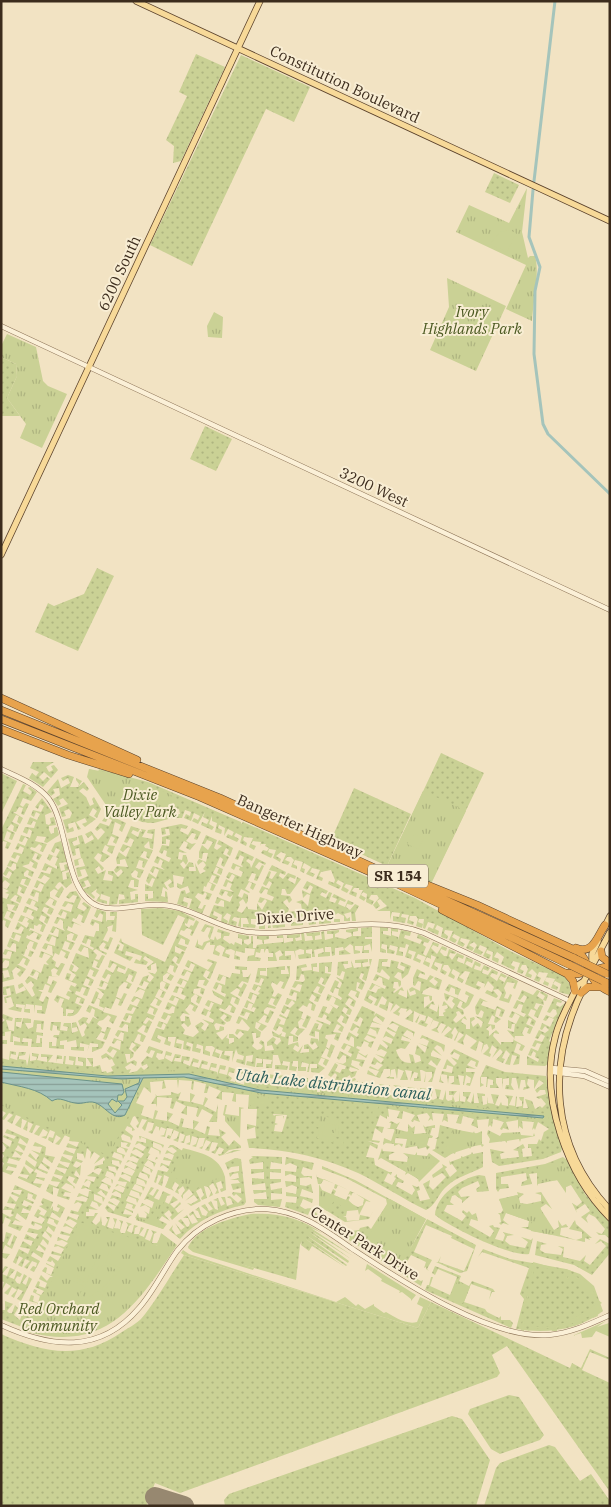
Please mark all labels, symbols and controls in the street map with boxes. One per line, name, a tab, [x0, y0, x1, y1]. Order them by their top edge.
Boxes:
street label: Constitution Boulevard	[267, 41, 423, 127]
street label: 6200 South	[93, 232, 145, 314]
park label: Ivory Highlands Park	[421, 302, 522, 338]
street label: 3200 West	[337, 463, 411, 511]
park label: Dixie Valley Park	[104, 785, 176, 821]
street label: Bangerter Highway	[234, 790, 366, 862]
road number: SR 154	[368, 864, 428, 888]
street label: Dixie Drive	[256, 904, 334, 928]
water label: Utah Lake distribution canal	[234, 1064, 432, 1104]
street label: Center Park Drive	[307, 1202, 423, 1284]
park label: Red Orchard Community	[18, 1299, 100, 1335]

